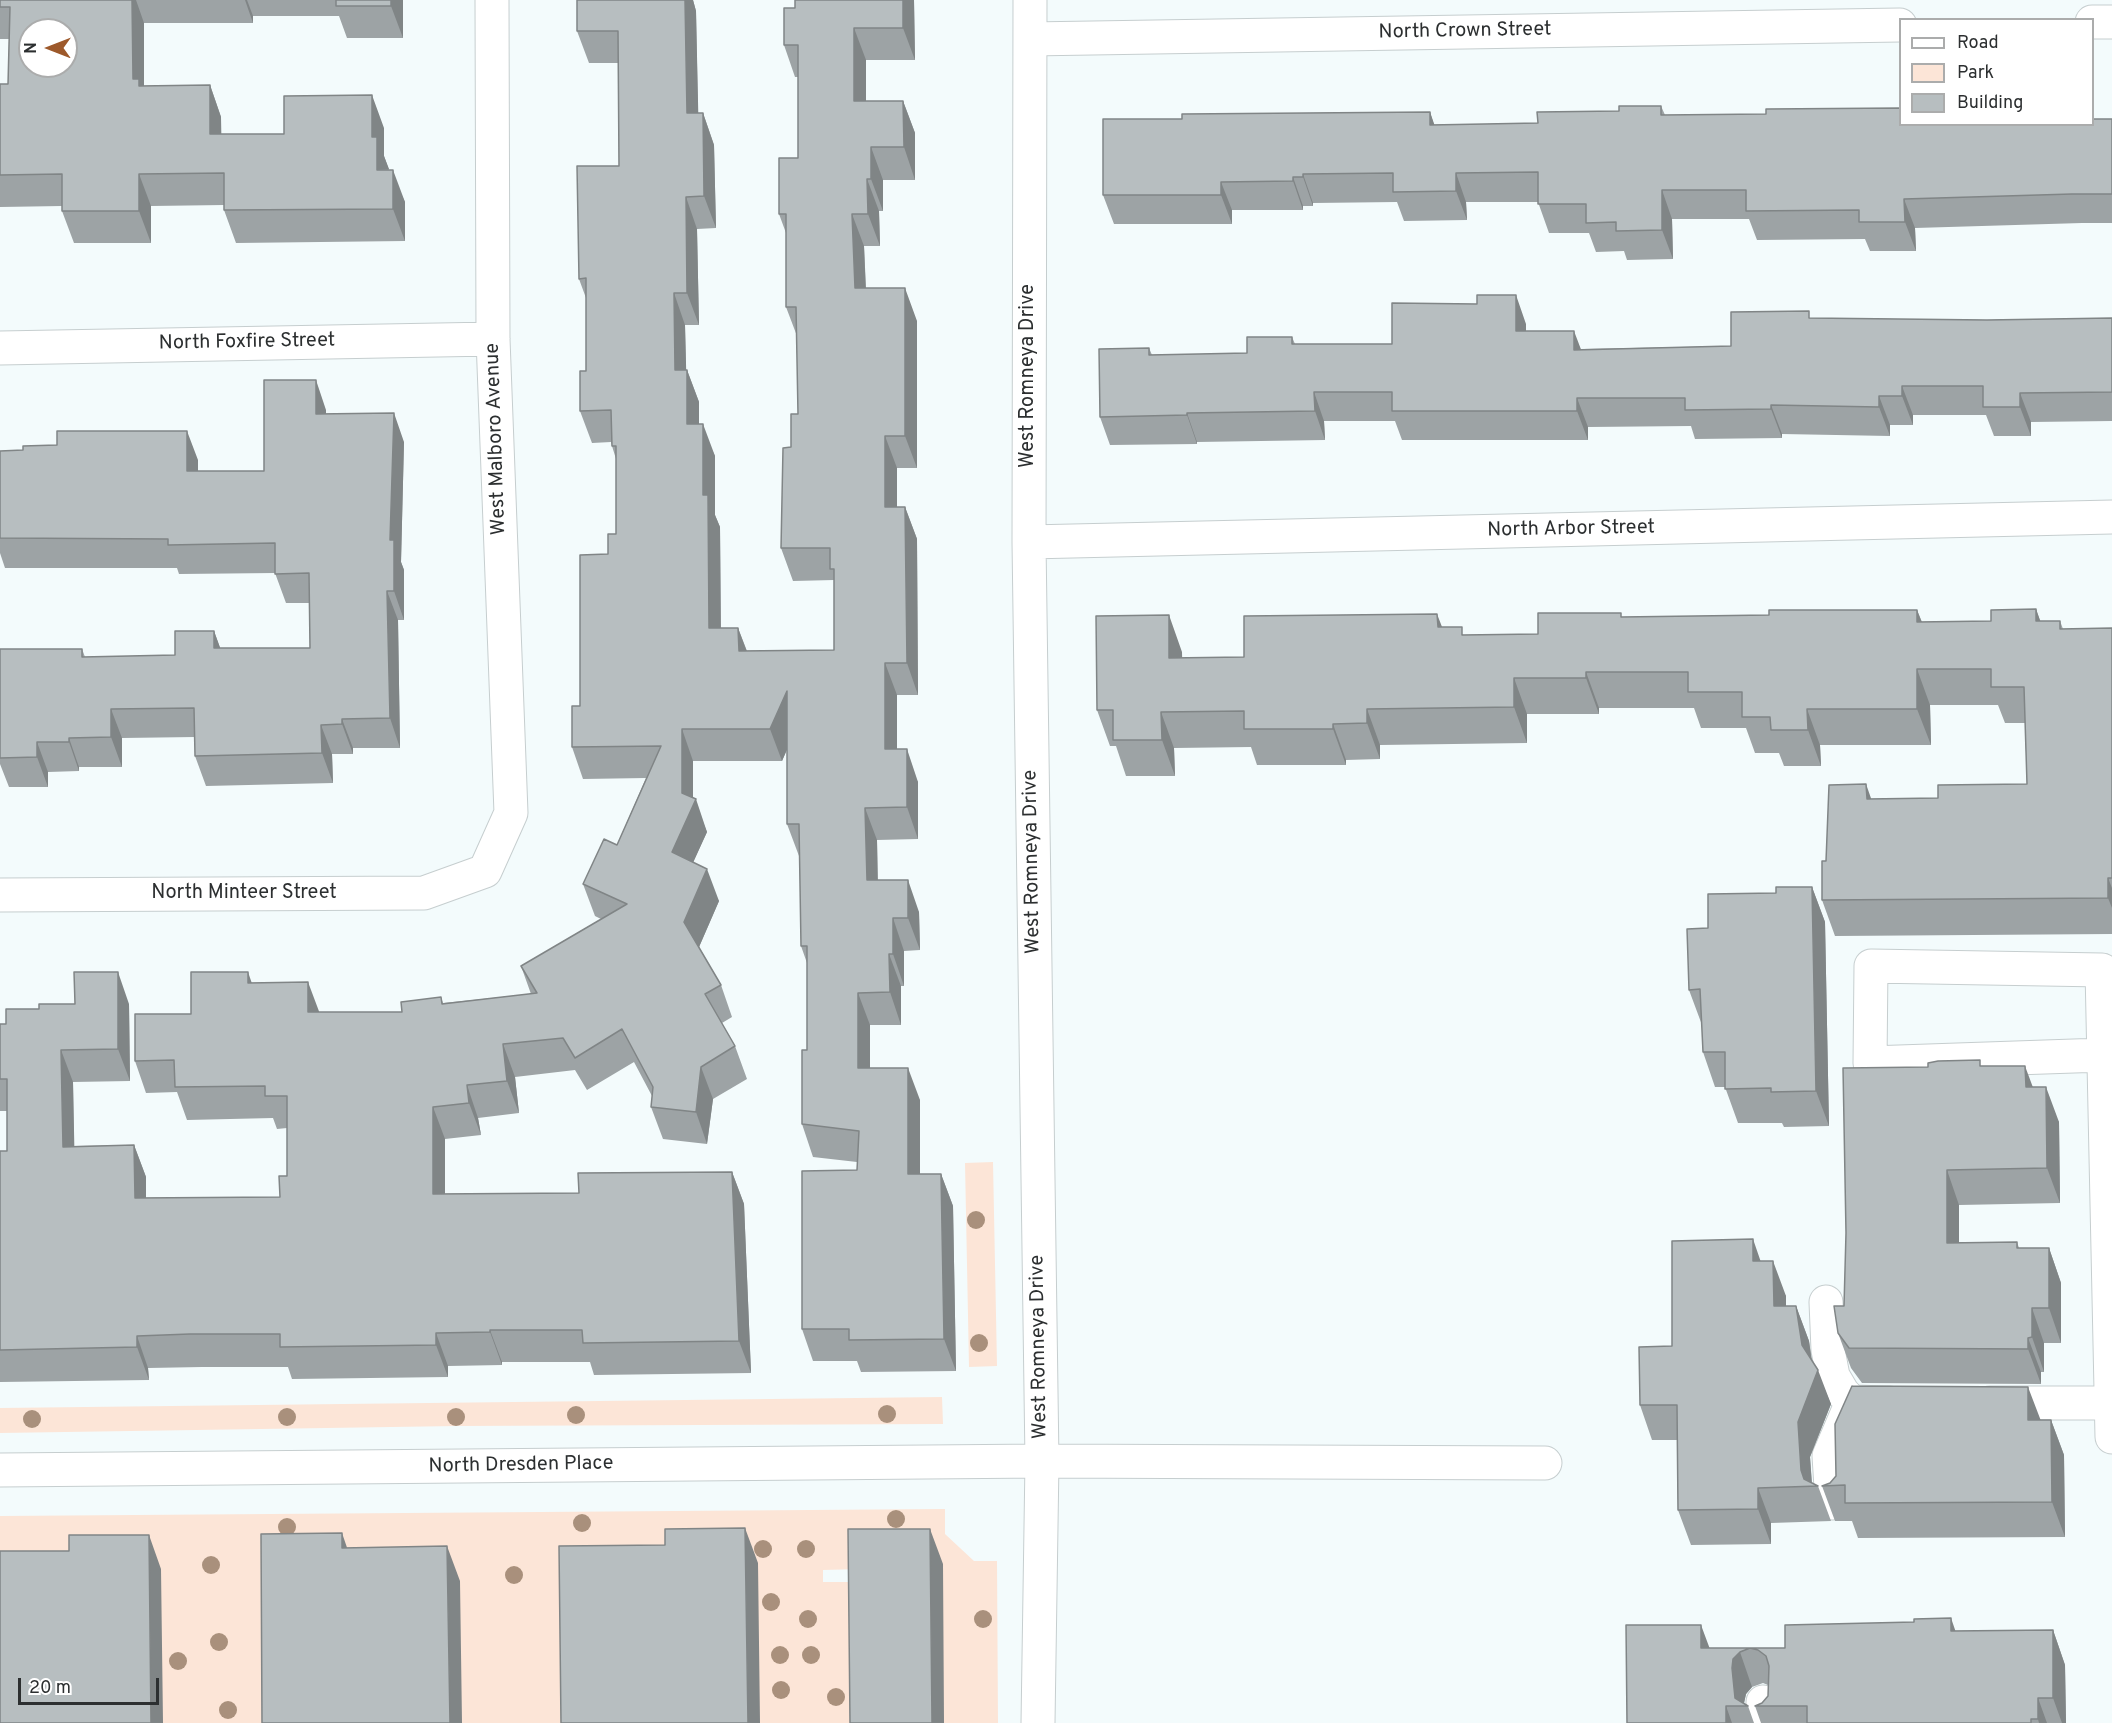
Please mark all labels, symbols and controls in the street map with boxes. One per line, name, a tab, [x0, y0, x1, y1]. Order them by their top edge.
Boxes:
north arrow	[18, 18, 78, 78]
street label: North Crown Street	[1378, 18, 1552, 46]
legend	[1899, 18, 2094, 126]
text: Road	[1957, 32, 1999, 55]
text: N	[22, 42, 42, 54]
text: Park	[1957, 62, 1994, 85]
text: Building	[1957, 92, 2023, 115]
street label: West Romneya Drive	[1017, 284, 1041, 468]
street label: North Foxfire Street	[159, 329, 335, 357]
street label: West Malboro Avenue	[482, 343, 512, 535]
street label: North Arbor Street	[1487, 517, 1655, 543]
street label: West Romneya Drive	[1019, 770, 1047, 954]
street label: North Minteer Street	[151, 882, 337, 906]
street label: West Romneya Drive	[1026, 1255, 1054, 1439]
street label: North Dresden Place	[428, 1452, 614, 1480]
scale bar	[21, 1666, 162, 1704]
text: 20 m	[29, 1677, 71, 1700]

